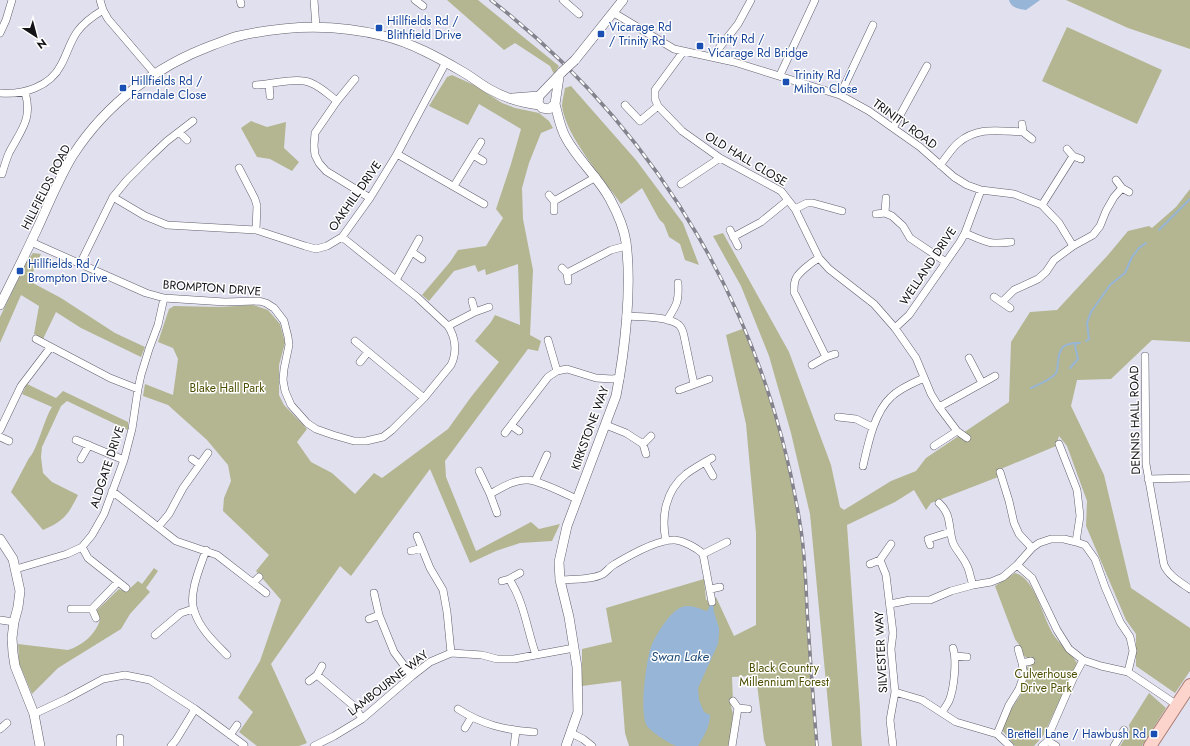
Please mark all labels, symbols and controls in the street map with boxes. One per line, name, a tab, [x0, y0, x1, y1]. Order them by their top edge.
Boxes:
place label: Hillfields Rd / Blithfield Drive	[387, 12, 461, 44]
north arrow	[16, 16, 56, 56]
place label: Vicarage Rd / Trinity Rd	[609, 18, 672, 50]
marker: Hillfields Rd / Blithfield Drive	[374, 23, 384, 33]
marker: Vicarage Rd / Trinity Rd	[596, 29, 606, 39]
place label: Trinity Rd / Vicarage Rd Bridge	[708, 30, 808, 62]
text: N	[34, 35, 50, 53]
marker: Trinity Rd / Vicarage Rd Bridge	[695, 41, 705, 51]
place label: Trinity Rd / Milton Close	[794, 66, 857, 98]
place label: Hillfields Rd / Farndale Close	[131, 72, 207, 104]
marker: Trinity Rd / Milton Close	[781, 77, 791, 87]
marker: Hillfields Rd / Farndale Close	[118, 83, 128, 93]
street label: TRINITY ROAD	[869, 94, 941, 154]
street label: OLD HALL CLOSE	[701, 127, 791, 191]
street label: HILLFIELDS ROAD	[17, 141, 75, 233]
street label: OAKHILL DRIVE	[324, 157, 386, 235]
street label: WELLAND DRIVE	[895, 223, 961, 309]
place label: Hillfields Rd / Brompton Drive	[28, 255, 107, 287]
marker: Hillfields Rd / Brompton Drive	[15, 266, 25, 276]
street label: BROMPTON DRIVE	[162, 276, 262, 300]
street label: DENNIS HALL ROAD	[1125, 365, 1145, 475]
park label: Blake Hall Park	[190, 379, 265, 397]
street label: KIRKSTONE WAY	[566, 383, 614, 473]
street label: ALDGATE DRIVE	[85, 424, 129, 510]
street label: SILVESTER WAY	[870, 610, 892, 693]
street label: LAMBOURNE WAY	[344, 646, 432, 720]
water label: Swan Lake	[651, 647, 709, 666]
park label: Black Country Millennium Forest	[739, 659, 829, 691]
park label: Culverhouse Drive Park	[1015, 665, 1077, 697]
place label: Brettell Lane / Hawbush Rd	[1007, 725, 1146, 743]
marker: Brettell Lane / Hawbush Rd	[1149, 729, 1159, 739]

